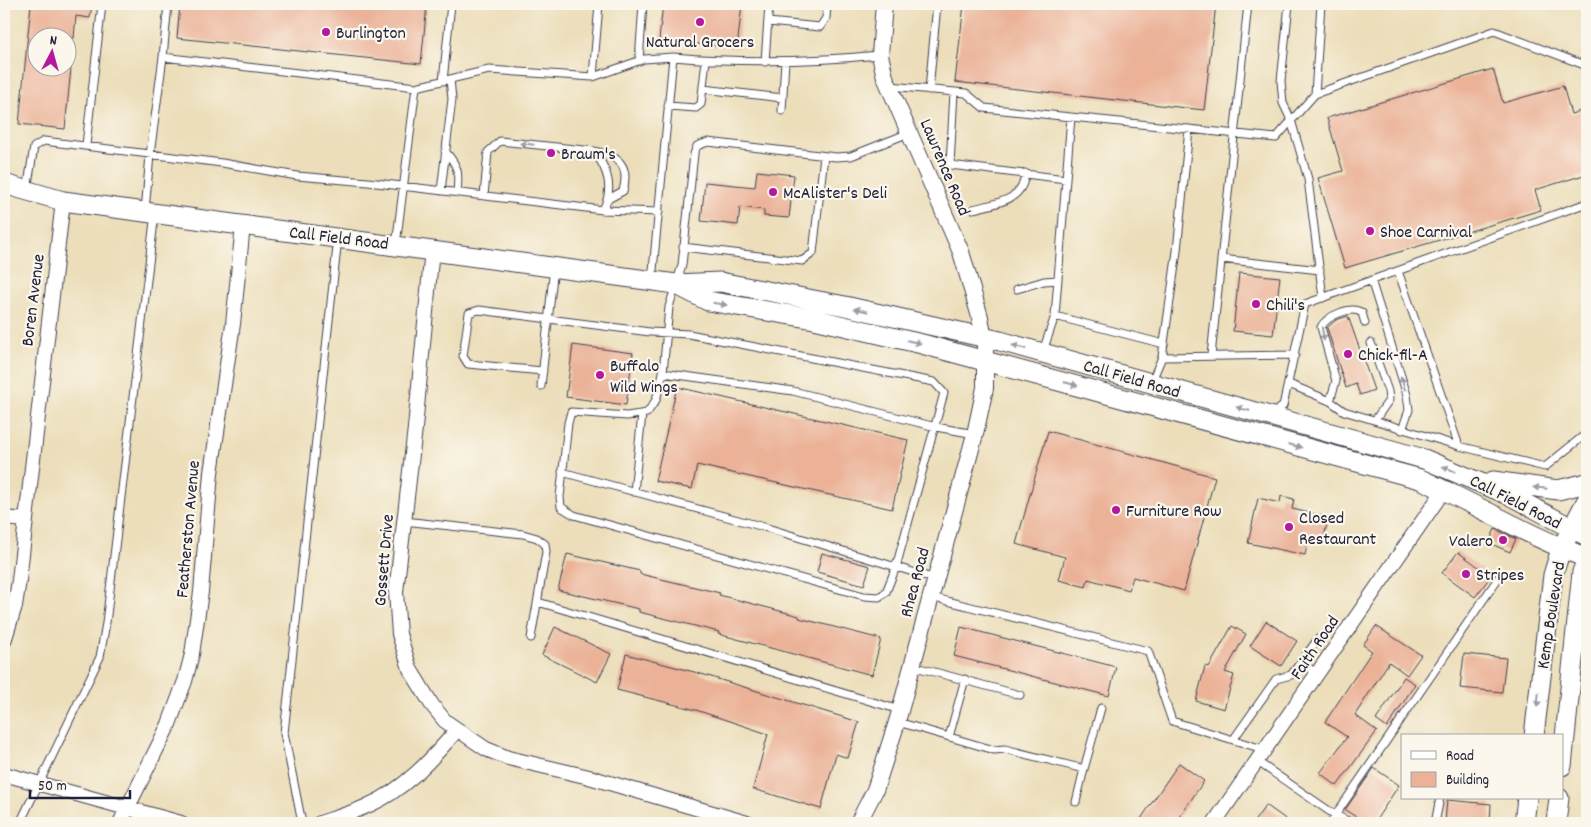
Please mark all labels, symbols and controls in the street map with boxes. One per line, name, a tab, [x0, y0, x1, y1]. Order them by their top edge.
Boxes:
marker: Natural Grocers	[694, 16, 706, 28]
place label: Burlington	[336, 22, 406, 47]
marker: Burlington	[320, 26, 332, 38]
north arrow	[28, 28, 78, 78]
text: N	[49, 31, 58, 51]
place label: Natural Grocers	[646, 31, 754, 56]
street label: Lawrence Road	[912, 116, 975, 220]
one-way arrow	[518, 140, 534, 148]
place label: Braum's	[561, 143, 616, 168]
marker: Braum's	[545, 147, 557, 159]
place label: McAlister's Deli	[783, 182, 887, 207]
marker: McAlister's Deli	[767, 186, 779, 198]
street label: Call Field Road	[288, 221, 390, 258]
place label: Shoe Carnival	[1380, 221, 1473, 246]
marker: Shoe Carnival	[1364, 225, 1376, 237]
street label: Boren Avenue	[16, 253, 53, 348]
place label: Chili's	[1266, 294, 1305, 319]
marker: Chili's	[1250, 298, 1262, 310]
one-way arrow	[713, 300, 729, 308]
one-way arrow	[853, 306, 868, 314]
one-way arrow	[1319, 327, 1327, 343]
one-way arrow	[906, 338, 921, 346]
one-way arrow	[1011, 342, 1026, 350]
place label: Chick-fil-A	[1358, 344, 1428, 369]
marker: Chick-fil-A	[1342, 348, 1354, 360]
place label: Buffalo Wild Wings	[610, 355, 678, 401]
street label: Call Field Road	[1080, 355, 1183, 406]
marker: Buffalo Wild Wings	[594, 369, 606, 381]
one-way arrow	[1399, 375, 1407, 390]
one-way arrow	[1063, 381, 1078, 389]
one-way arrow	[1235, 404, 1250, 412]
one-way arrow	[1288, 442, 1303, 450]
street label: Featherston Avenue	[171, 459, 208, 599]
one-way arrow	[1442, 464, 1456, 472]
street label: Call Field Road	[1465, 469, 1565, 537]
one-way arrow	[1531, 484, 1547, 492]
place label: Furniture Row	[1126, 500, 1222, 525]
marker: Furniture Row	[1110, 504, 1122, 516]
place label: Closed Restaurant	[1299, 507, 1377, 553]
street label: Gossett Drive	[369, 513, 402, 607]
marker: Closed Restaurant	[1283, 521, 1295, 533]
place label: Valero	[1449, 530, 1493, 555]
marker: Valero	[1497, 534, 1509, 546]
street label: Rhea Road	[895, 545, 938, 620]
street label: Kemp Boulevard	[1532, 560, 1573, 671]
place label: Stripes	[1476, 564, 1524, 589]
marker: Stripes	[1460, 568, 1472, 580]
street label: Faith Road	[1285, 611, 1347, 685]
one-way arrow	[1534, 693, 1542, 709]
legend	[1401, 734, 1564, 800]
text: Road	[1446, 746, 1474, 768]
scale bar	[30, 767, 130, 799]
text: Building	[1446, 770, 1489, 792]
text: 50 m	[38, 776, 67, 798]

